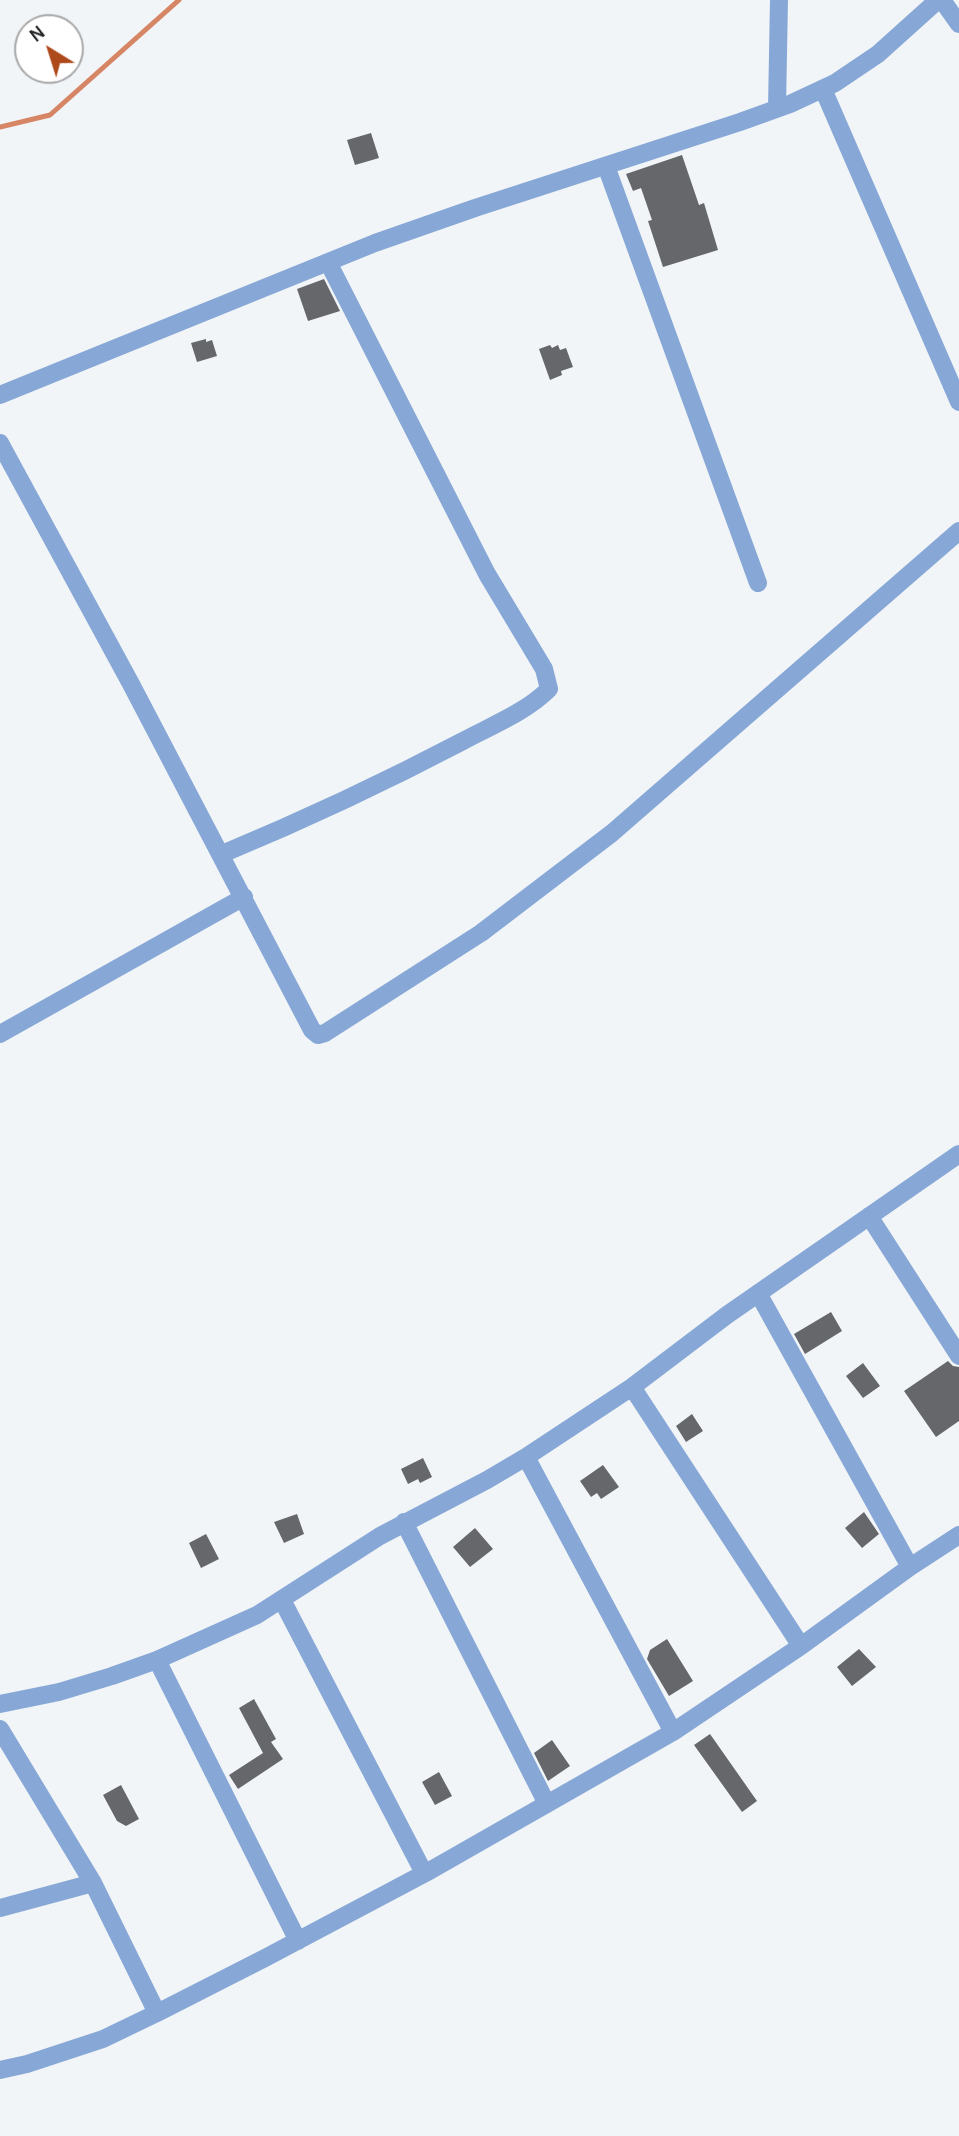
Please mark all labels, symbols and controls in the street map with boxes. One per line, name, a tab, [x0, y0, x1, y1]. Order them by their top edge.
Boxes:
north arrow	[14, 14, 84, 84]
text: N	[25, 21, 49, 47]

